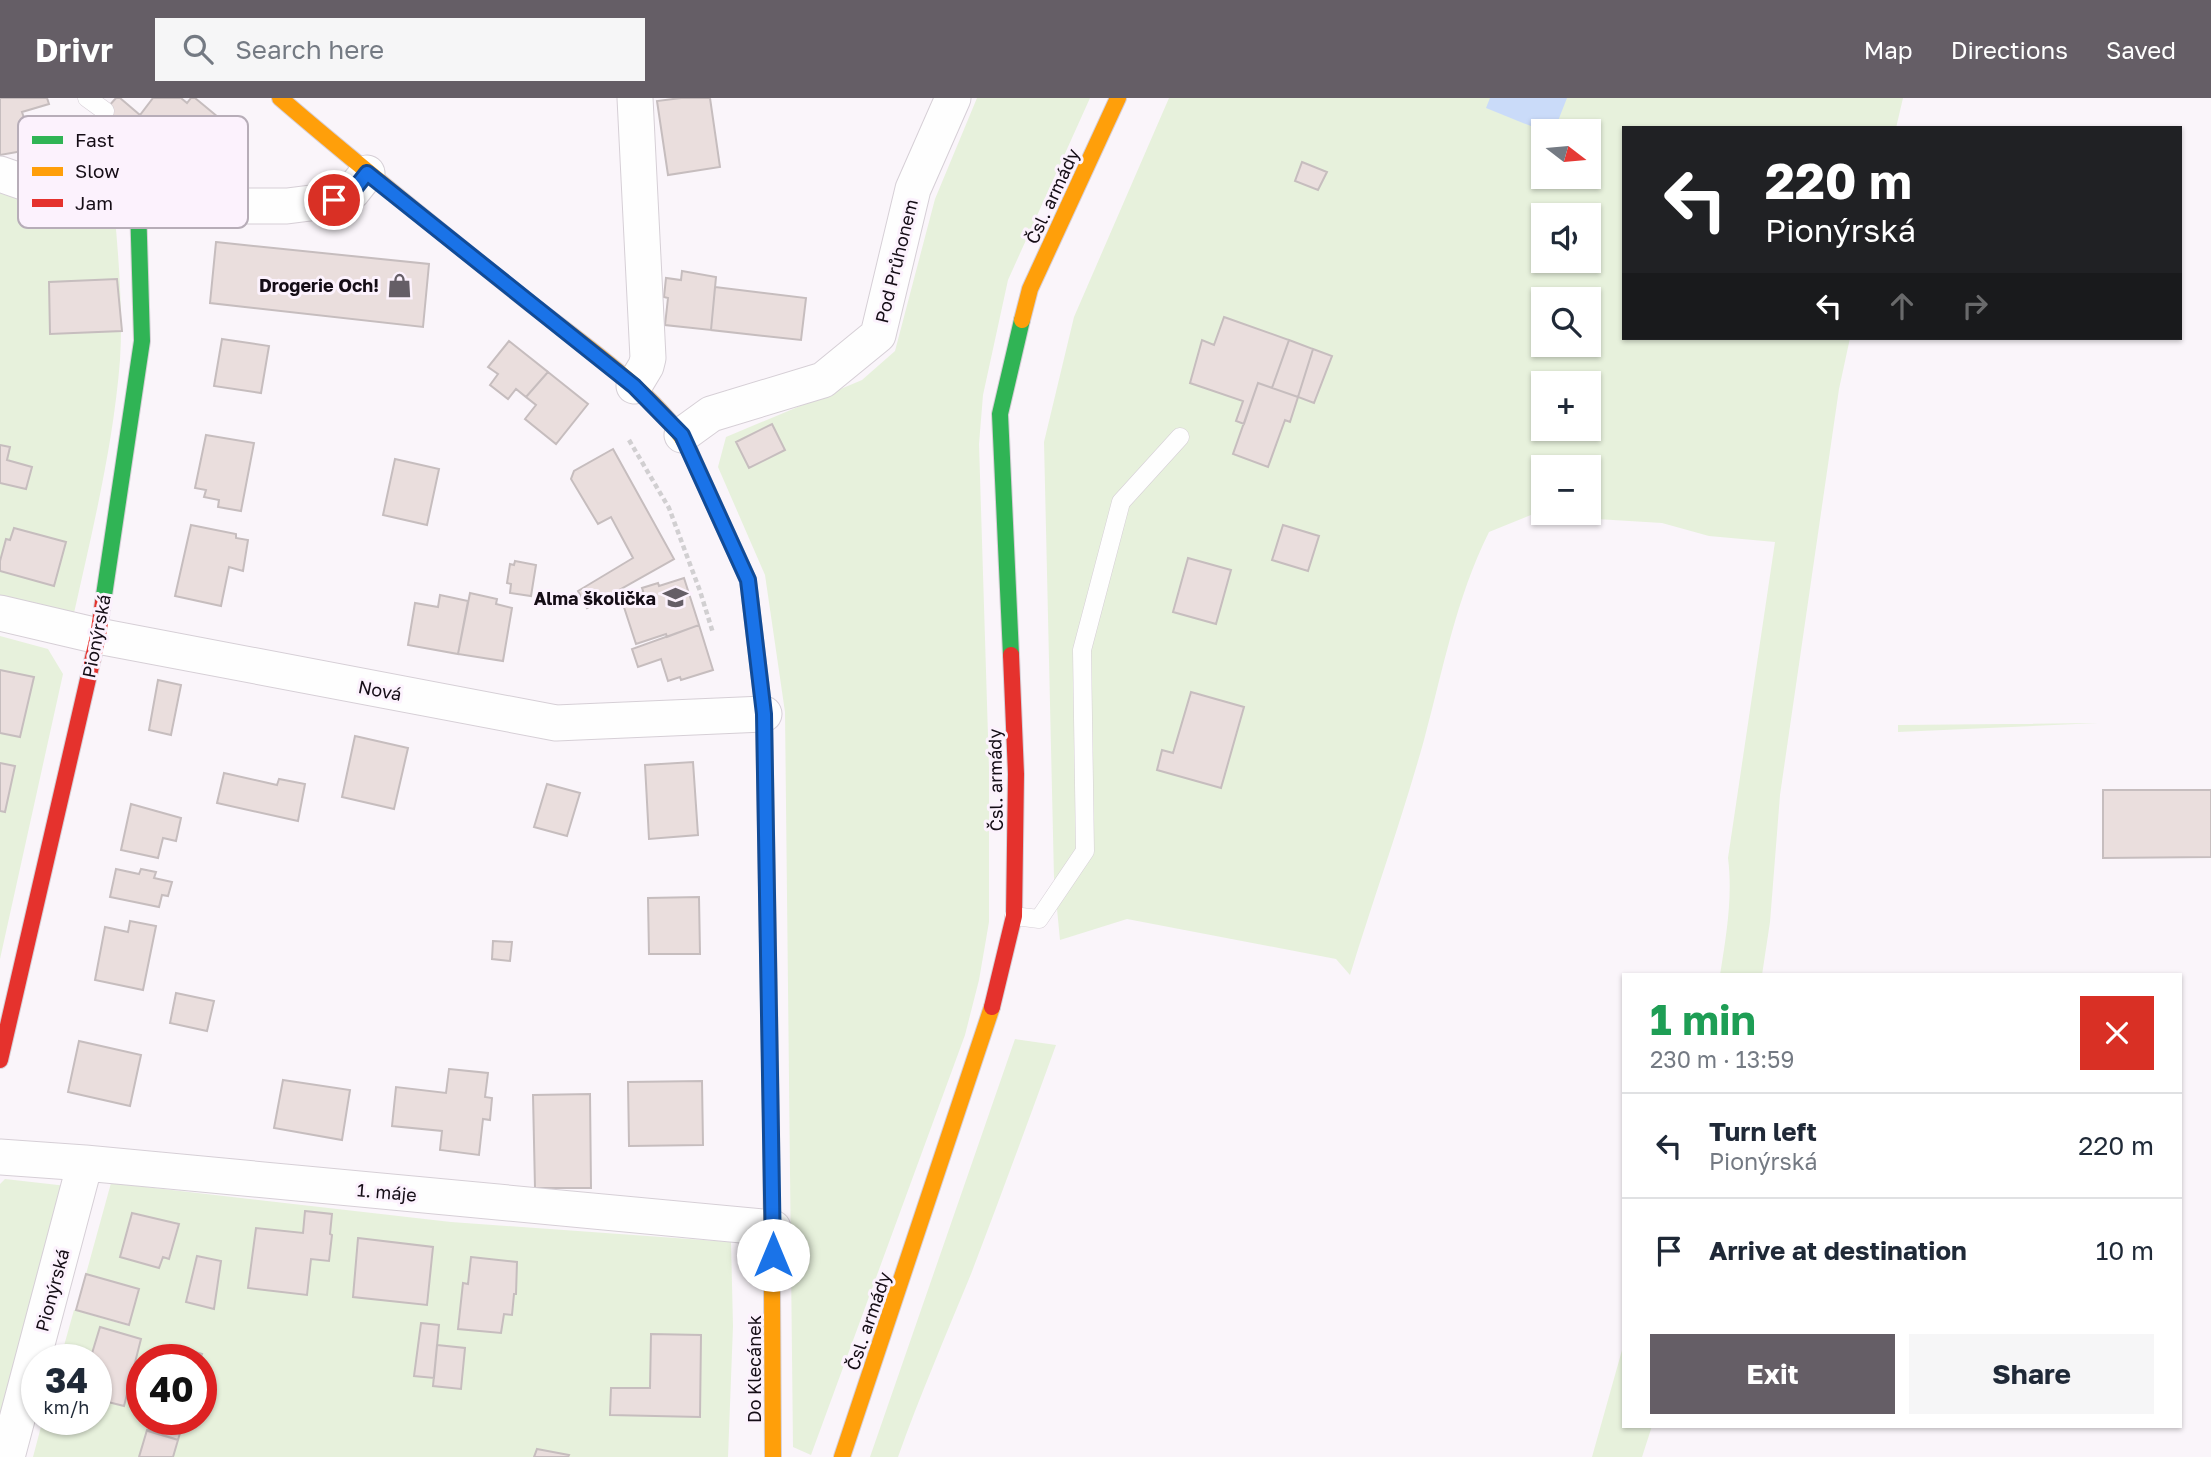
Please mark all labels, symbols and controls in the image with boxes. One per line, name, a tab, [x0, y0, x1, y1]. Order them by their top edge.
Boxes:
search box	[155, 18, 645, 81]
text: Drivr	[35, 30, 113, 69]
icon: search	[179, 30, 217, 68]
text: Search here	[235, 34, 384, 65]
text: Map	[1864, 35, 1913, 64]
text: Directions	[1951, 35, 2068, 64]
text: Saved	[2106, 35, 2176, 64]
legend	[18, 116, 248, 228]
north arrow	[1531, 119, 1601, 189]
map controls	[1531, 119, 1601, 525]
text: Fast	[75, 128, 114, 151]
street label: Čsl. armády	[1020, 145, 1084, 247]
text: 220 m	[1765, 151, 1912, 210]
icon: left	[1650, 154, 1741, 245]
text: Slow	[75, 159, 120, 182]
pin	[304, 170, 364, 230]
icon: arrive	[315, 181, 353, 219]
text: Jam	[75, 191, 113, 214]
street label: Pod Průhonem	[870, 197, 922, 325]
button: sound	[1531, 203, 1601, 273]
text: Pionýrská	[1765, 211, 1916, 249]
shop icon: Drogerie Och!	[385, 271, 413, 299]
place label: Drogerie Och!	[259, 274, 379, 296]
button: search	[1531, 287, 1601, 357]
icon: left	[1810, 287, 1848, 325]
icon: ahead	[1883, 287, 1921, 325]
icon: right	[1956, 287, 1994, 325]
button: +	[1531, 371, 1601, 441]
button: −	[1531, 455, 1601, 525]
school or university icon: Alma školička	[662, 584, 690, 612]
place label: Alma školička	[534, 587, 656, 609]
street label: Pionýrská	[77, 592, 115, 680]
street label: Nová	[356, 675, 404, 705]
street label: Čsl. armády	[983, 728, 1007, 832]
text: 1 min	[1650, 994, 1756, 1044]
button: close	[2080, 996, 2154, 1070]
text: 230 m · 13:59	[1650, 1045, 1794, 1073]
text: Turn left	[1709, 1116, 1817, 1147]
icon: left	[1650, 1127, 1688, 1165]
text: 220 m	[2078, 1130, 2154, 1161]
text: Pionýrská	[1709, 1147, 1818, 1175]
street label: 1. máje	[356, 1178, 418, 1206]
position arrow	[736, 1218, 810, 1292]
icon: arrive	[1650, 1232, 1688, 1270]
text: Arrive at destination	[1709, 1235, 1967, 1266]
text: 10 m	[2096, 1235, 2154, 1266]
street label: Pionýrská	[30, 1246, 74, 1334]
street label: Čsl. armády	[841, 1269, 895, 1373]
street label: Do Klecánek	[743, 1315, 765, 1423]
button: Exit	[1650, 1334, 1895, 1414]
button: Share	[1909, 1334, 2154, 1414]
speed limit sign: 40	[126, 1344, 217, 1435]
text: 34	[45, 1359, 88, 1401]
text: km/h	[44, 1396, 89, 1418]

